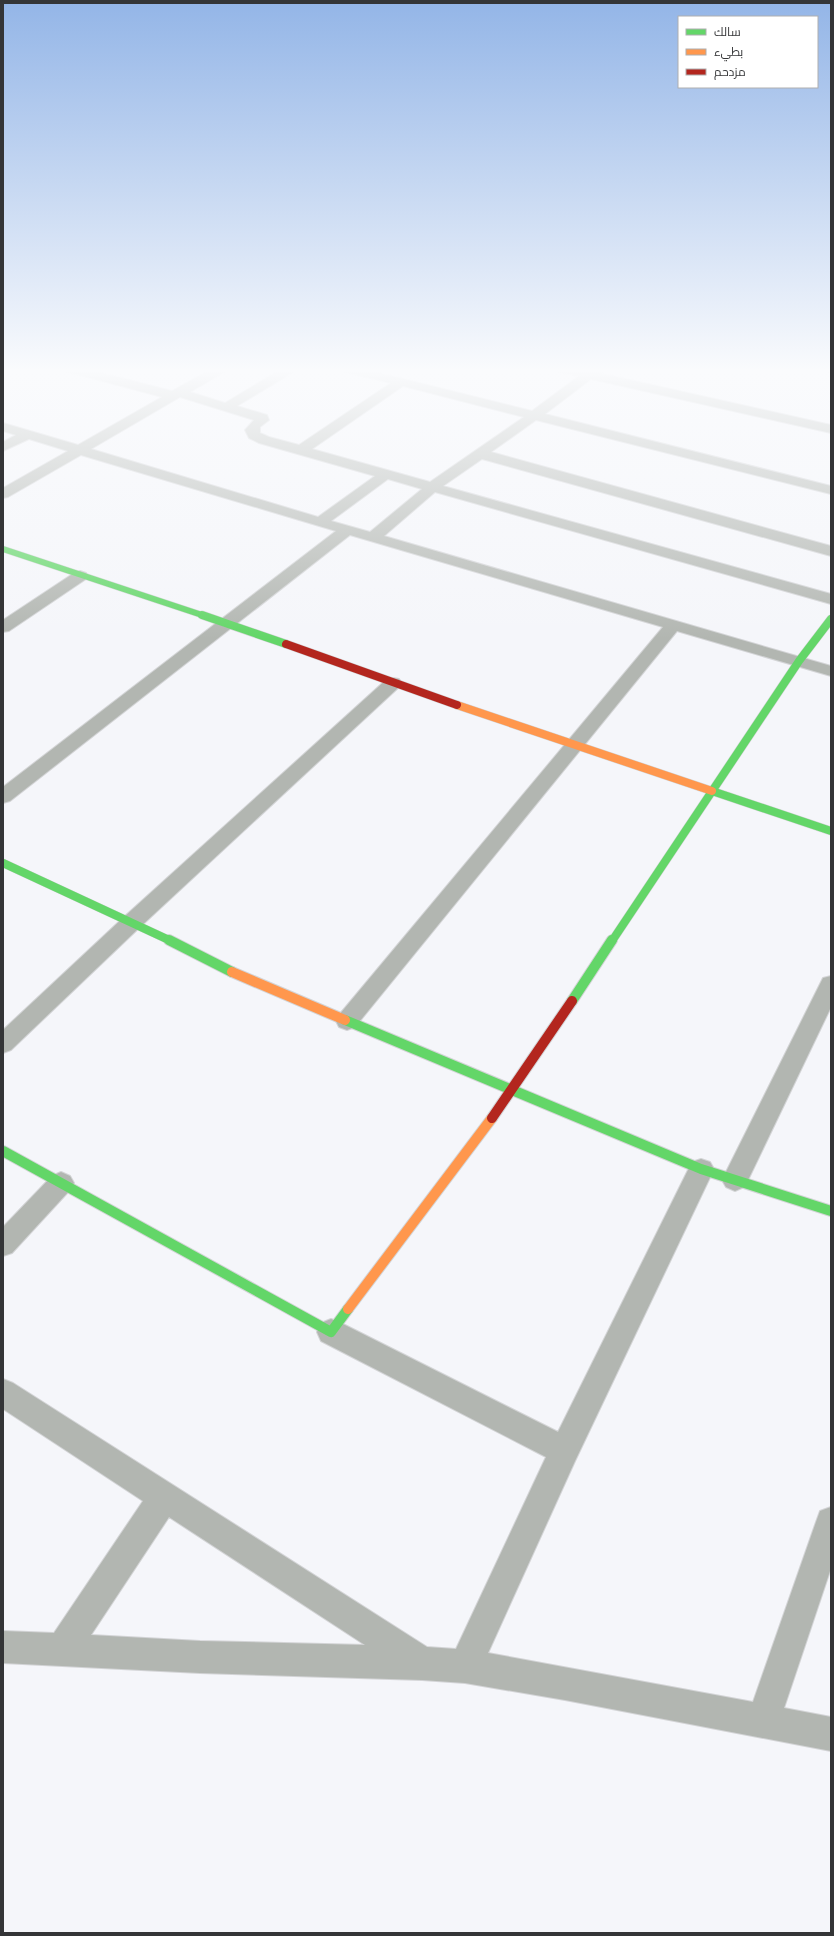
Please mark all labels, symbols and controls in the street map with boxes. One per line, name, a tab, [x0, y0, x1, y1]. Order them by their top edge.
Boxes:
legend	[678, 16, 818, 88]
text: سالك	[714, 25, 741, 39]
text: بطيء	[714, 45, 743, 62]
text: مزدحم	[714, 65, 746, 80]

